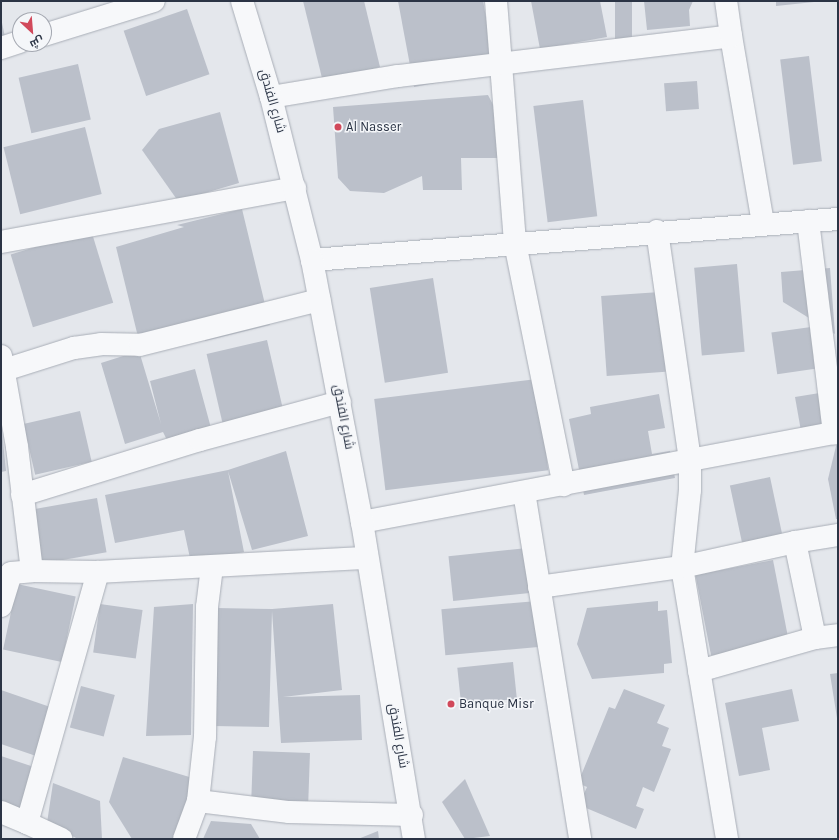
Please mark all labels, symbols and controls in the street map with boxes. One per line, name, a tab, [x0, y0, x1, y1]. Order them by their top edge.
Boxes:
north arrow	[12, 12, 52, 52]
text: ش	[28, 33, 46, 51]
street label: شارع الفندق	[255, 67, 289, 135]
place label: Al Nasser	[346, 119, 401, 135]
marker: Al Nasser	[333, 122, 343, 132]
street label: شارع الفندق	[329, 383, 357, 451]
place label: Banque Misr	[459, 696, 534, 712]
marker: Banque Misr	[446, 699, 456, 709]
street label: شارع الفندق	[385, 702, 411, 770]

